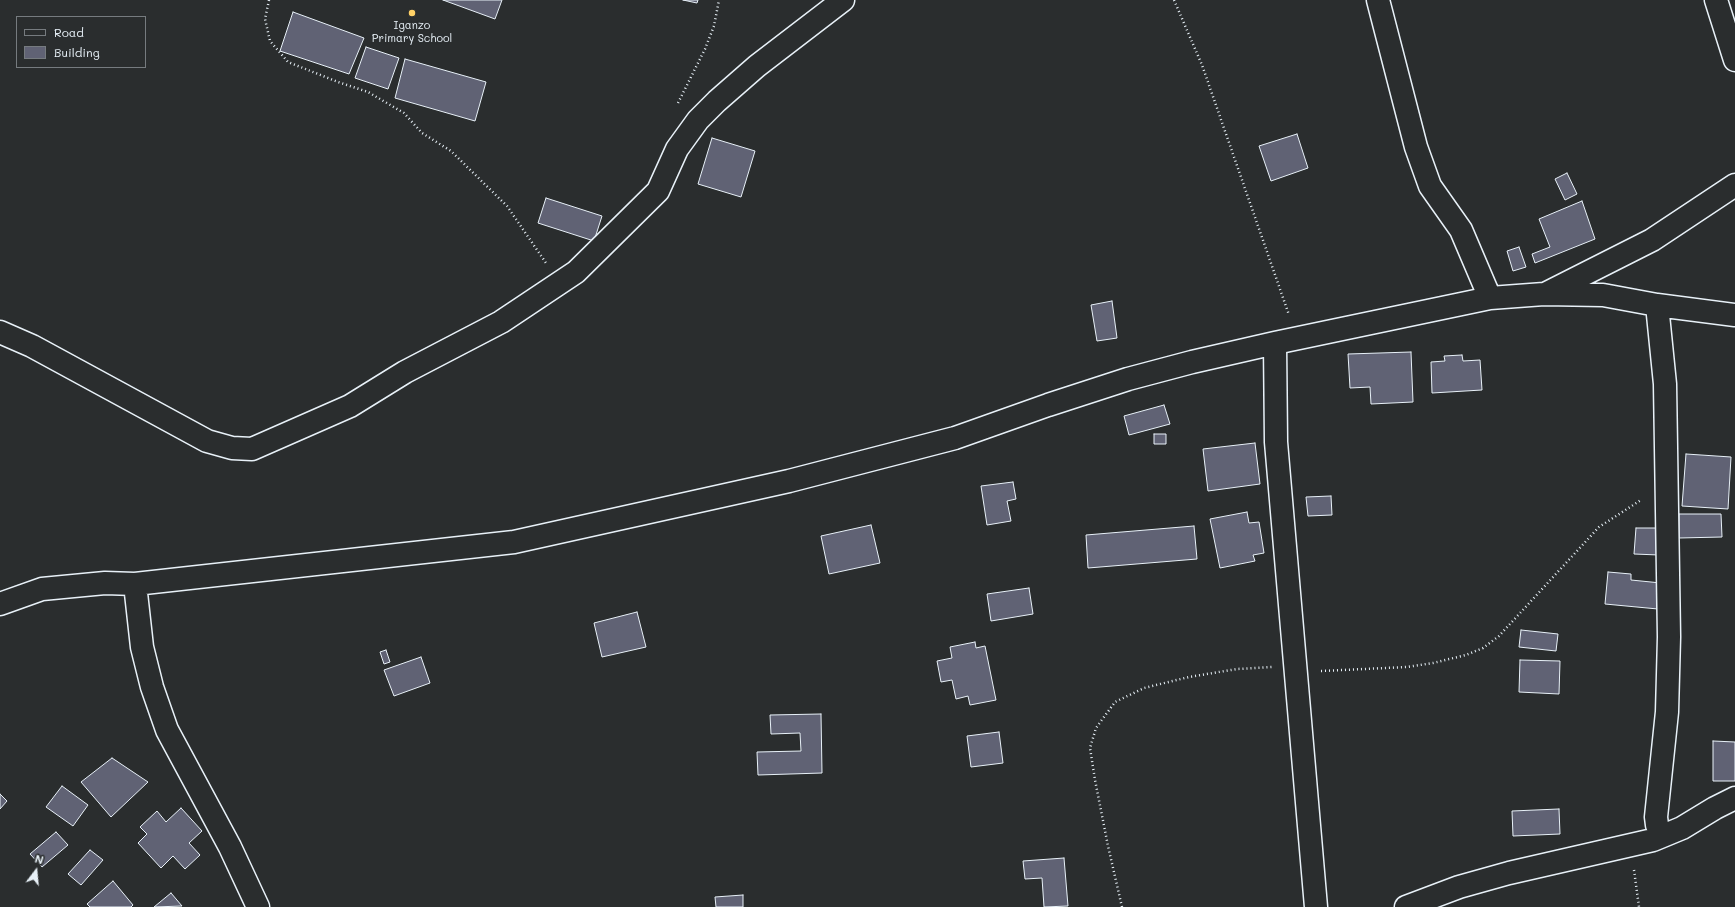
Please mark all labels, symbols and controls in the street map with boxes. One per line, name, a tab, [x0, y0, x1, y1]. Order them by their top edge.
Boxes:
marker: Iganzo Primary School	[407, 8, 417, 18]
legend	[16, 16, 146, 68]
place label: Iganzo Primary School	[372, 19, 452, 45]
text: Road	[54, 24, 84, 40]
text: Building	[54, 44, 100, 60]
north arrow	[16, 851, 56, 891]
text: N	[33, 851, 46, 867]

